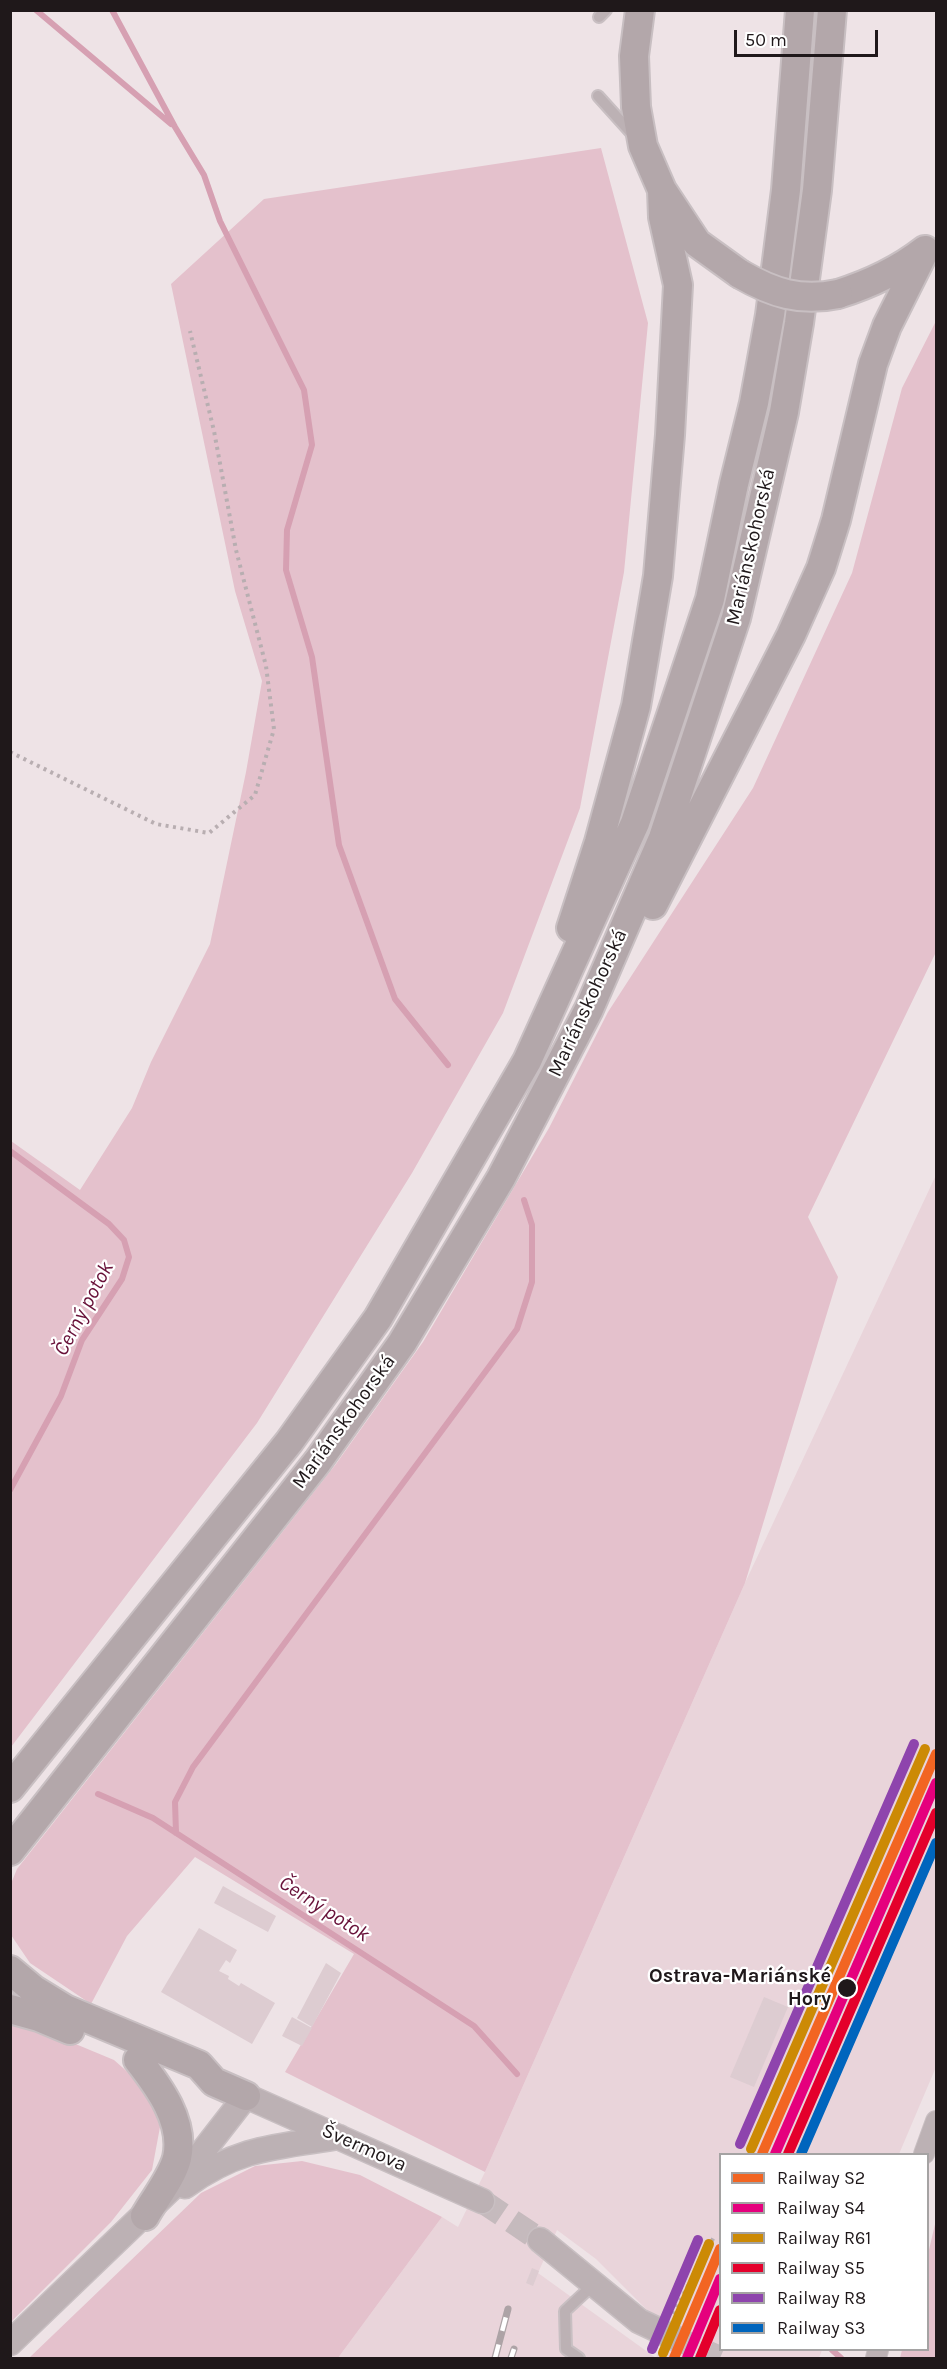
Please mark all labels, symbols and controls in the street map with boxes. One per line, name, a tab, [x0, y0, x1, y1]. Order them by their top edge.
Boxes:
scale bar	[737, 18, 881, 56]
text: 50 m	[745, 29, 787, 51]
street label: Mariánskohorská	[721, 466, 781, 628]
street label: Mariánskohorská	[543, 925, 633, 1081]
water label: Černý potok	[49, 1258, 119, 1360]
street label: Mariánskohorská	[287, 1350, 401, 1494]
water label: Černý potok	[274, 1870, 374, 1948]
place label: Ostrava-Mariánské Hory	[649, 1964, 831, 2011]
marker: Ostrava-Mariánské Hory	[836, 1977, 858, 1999]
street label: Švermova	[318, 2119, 410, 2177]
legend	[719, 2153, 929, 2351]
text: Railway S2	[777, 2167, 865, 2189]
text: Railway S4	[777, 2197, 865, 2219]
text: Railway R61	[777, 2227, 871, 2249]
text: Railway S5	[777, 2257, 865, 2279]
text: Railway R8	[777, 2287, 866, 2309]
text: Railway S3	[777, 2317, 865, 2339]

